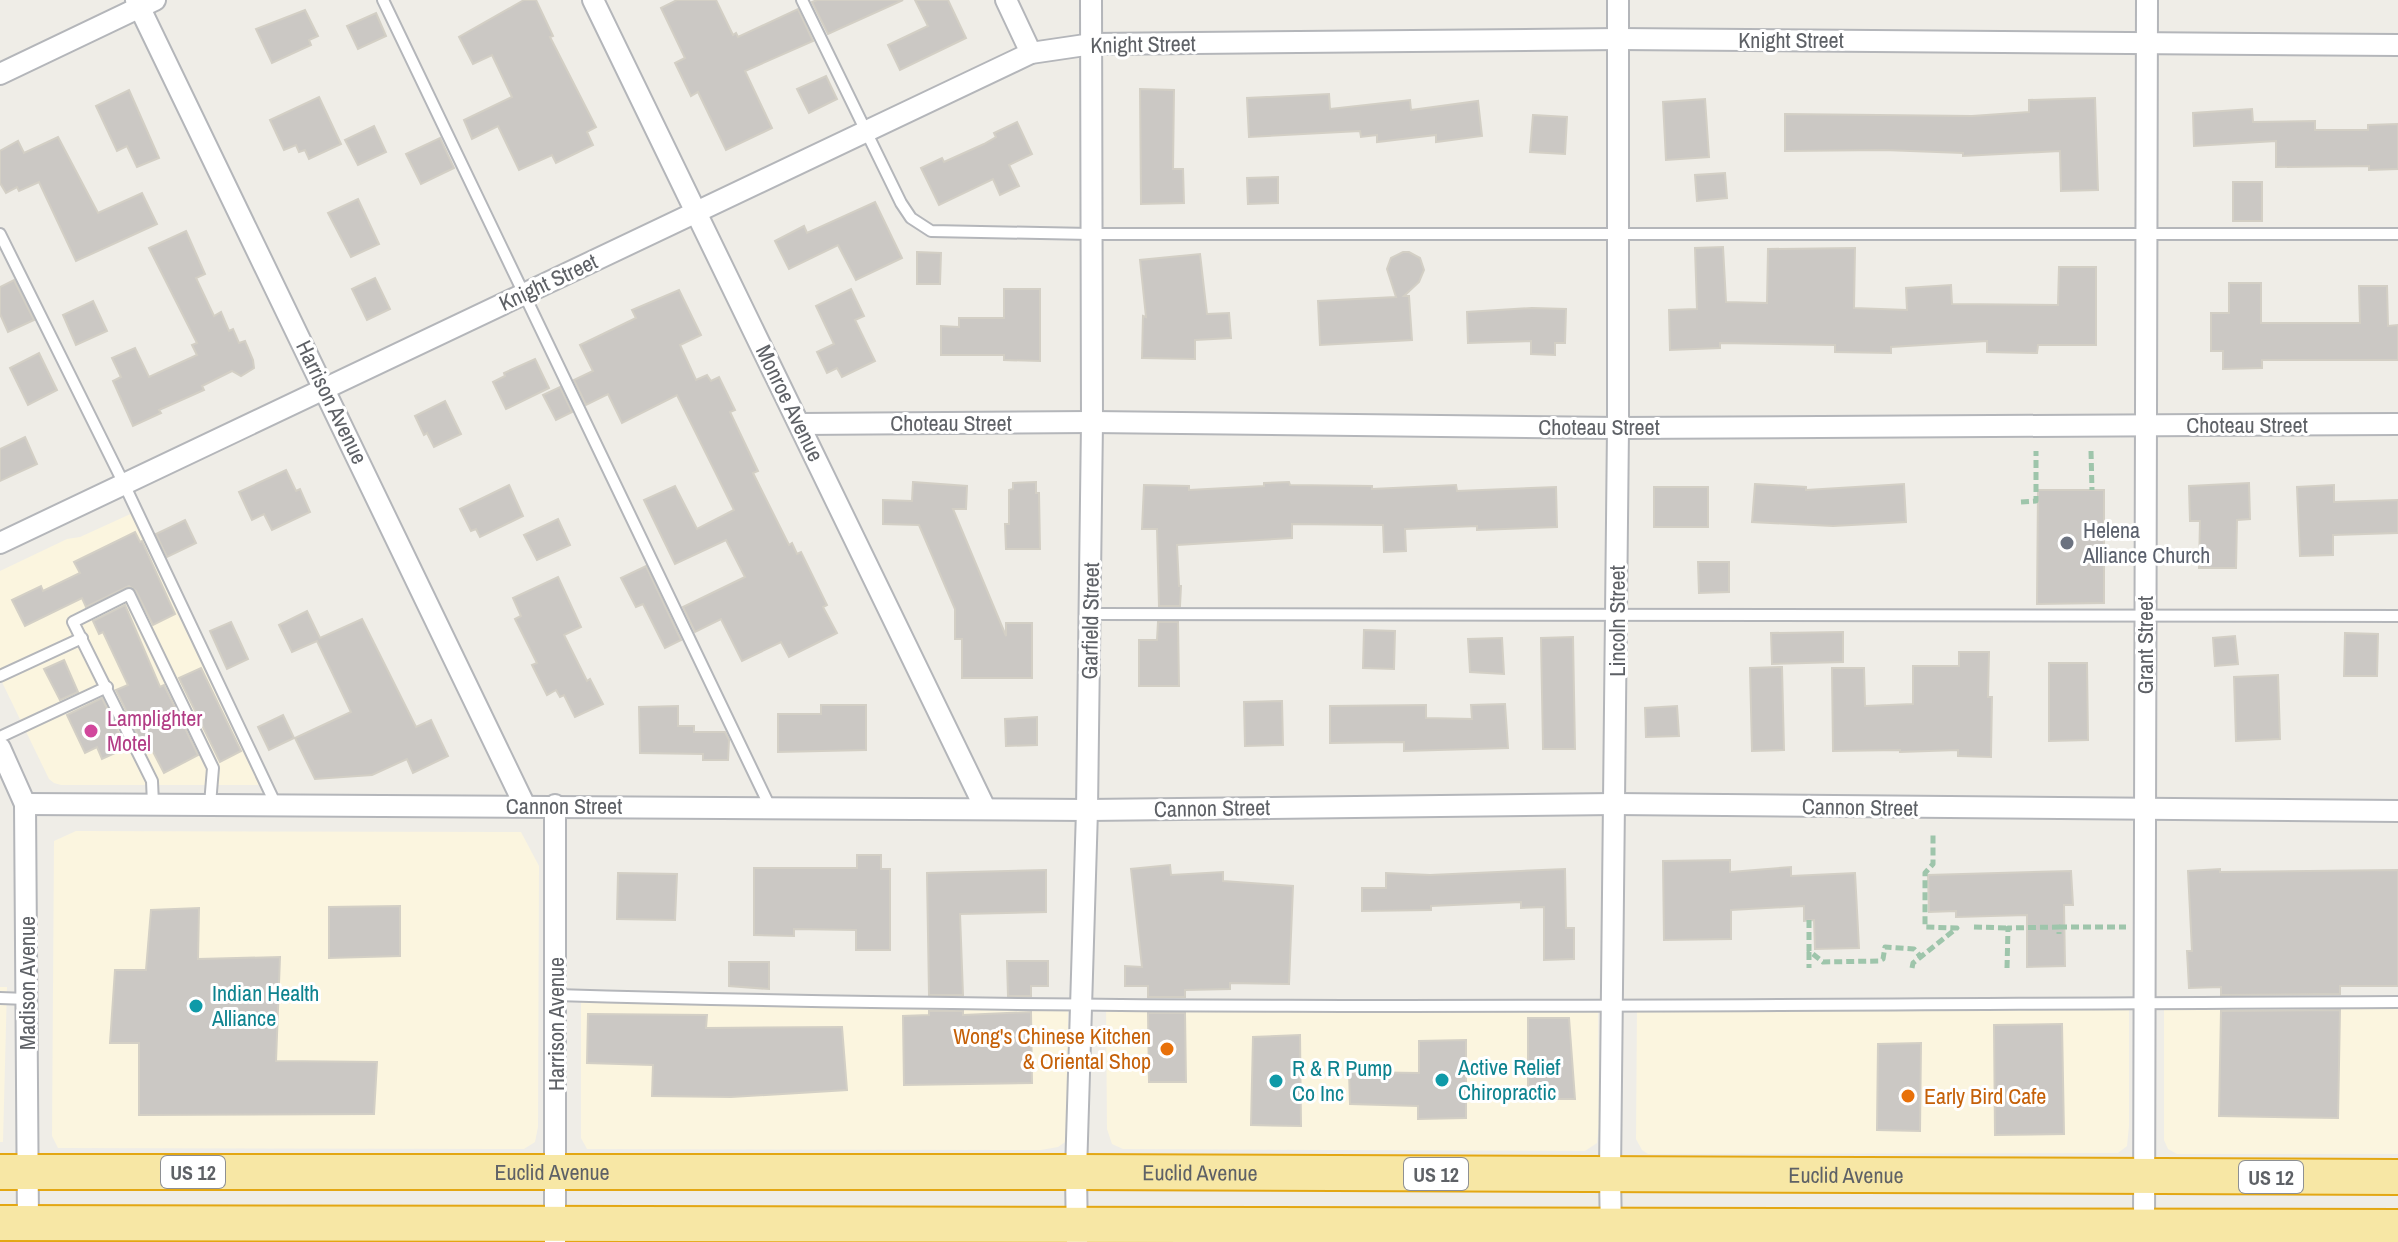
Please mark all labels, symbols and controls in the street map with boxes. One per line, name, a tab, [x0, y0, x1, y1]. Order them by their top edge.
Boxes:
street label: Knight Street	[1738, 25, 1844, 55]
street label: Knight Street	[1090, 28, 1196, 60]
street label: Knight Street	[494, 246, 602, 318]
street label: Harrison Avenue	[289, 335, 375, 469]
street label: Monroe Avenue	[749, 340, 831, 466]
street label: Choteau Street	[890, 408, 1012, 438]
street label: Choteau Street	[2186, 410, 2308, 440]
street label: Choteau Street	[1538, 412, 1660, 442]
place label: Helena Alliance Church	[2082, 515, 2210, 570]
marker: Helena Alliance Church	[2058, 534, 2076, 552]
street label: Garfield Street	[1074, 562, 1106, 680]
street label: Lincoln Street	[1602, 565, 1632, 677]
street label: Grant Street	[2130, 596, 2160, 694]
place label: Lamplighter Motel	[107, 703, 202, 758]
marker: Lamplighter Motel	[82, 722, 100, 740]
street label: Cannon Street	[506, 791, 622, 821]
street label: Cannon Street	[1802, 791, 1918, 823]
street label: Cannon Street	[1154, 792, 1270, 824]
street label: Madison Avenue	[12, 916, 42, 1050]
street label: Harrison Avenue	[541, 957, 571, 1091]
place label: Indian Health Alliance	[211, 978, 319, 1033]
marker: Indian Health Alliance	[187, 997, 205, 1015]
place label: Wong's Chinese Kitchen & Oriental Shop	[953, 1021, 1151, 1076]
marker: Wong's Chinese Kitchen & Oriental Shop	[1158, 1040, 1176, 1058]
place label: Active Relief Chiropractic	[1457, 1052, 1561, 1107]
place label: R & R Pump Co Inc	[1292, 1053, 1392, 1108]
marker: Active Relief Chiropractic	[1433, 1071, 1451, 1089]
marker: R & R Pump Co Inc	[1267, 1072, 1285, 1090]
place label: Early Bird Cafe	[1924, 1081, 2046, 1111]
marker: Early Bird Cafe	[1899, 1087, 1917, 1105]
road number: US 12	[161, 1156, 225, 1188]
street label: Euclid Avenue	[494, 1157, 610, 1187]
street label: Euclid Avenue	[1142, 1157, 1258, 1188]
road number: US 12	[1404, 1158, 1468, 1190]
street label: Euclid Avenue	[1788, 1160, 1904, 1190]
road number: US 12	[2239, 1161, 2303, 1193]

